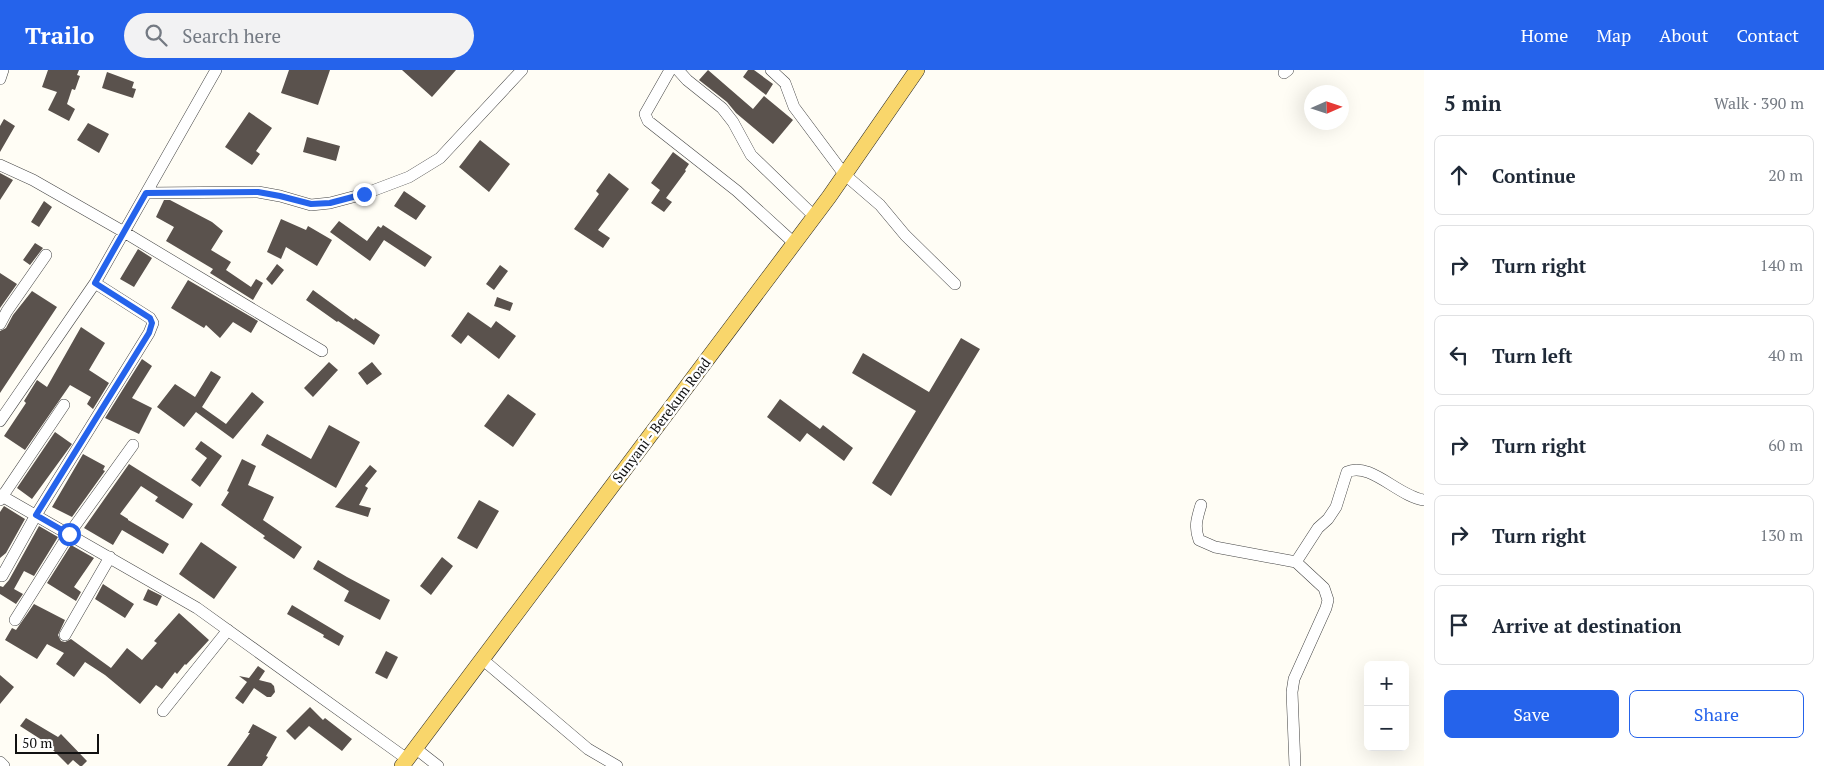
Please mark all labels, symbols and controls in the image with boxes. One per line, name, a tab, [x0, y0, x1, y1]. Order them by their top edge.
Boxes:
search box	[124, 13, 474, 58]
text: Trailo	[25, 19, 94, 51]
icon: search	[142, 21, 170, 49]
text: Search here	[182, 23, 281, 48]
text: Home	[1521, 23, 1568, 47]
text: Map	[1596, 23, 1631, 47]
text: About	[1659, 23, 1708, 47]
text: Contact	[1736, 23, 1799, 47]
north arrow	[1304, 85, 1349, 130]
text: 5 min	[1444, 89, 1501, 117]
text: Walk · 390 m	[1714, 92, 1804, 114]
icon: ahead	[1445, 161, 1473, 189]
text: Continue	[1492, 163, 1576, 188]
text: 20 m	[1768, 164, 1803, 186]
route end	[353, 183, 376, 206]
icon: right	[1445, 251, 1473, 279]
text: Turn right	[1492, 253, 1586, 278]
text: 140 m	[1760, 254, 1803, 276]
icon: left	[1445, 341, 1473, 369]
text: Turn left	[1492, 343, 1573, 368]
text: 40 m	[1768, 344, 1803, 366]
street label: Sunyani - Berekum Road	[608, 353, 715, 487]
icon: right	[1445, 431, 1473, 459]
text: Turn right	[1492, 433, 1586, 458]
text: 60 m	[1768, 434, 1803, 456]
icon: right	[1445, 521, 1473, 549]
route start	[58, 523, 81, 546]
text: Turn right	[1492, 523, 1586, 548]
text: 130 m	[1760, 524, 1803, 546]
icon: arrive	[1445, 611, 1473, 639]
text: Arrive at destination	[1492, 613, 1681, 638]
map controls	[1364, 661, 1409, 751]
button: +	[1364, 661, 1409, 706]
button: Save	[1444, 690, 1619, 738]
button: Share	[1629, 690, 1804, 738]
button: −	[1364, 706, 1409, 751]
scale bar	[15, 731, 99, 754]
text: 50 m	[22, 733, 52, 752]

